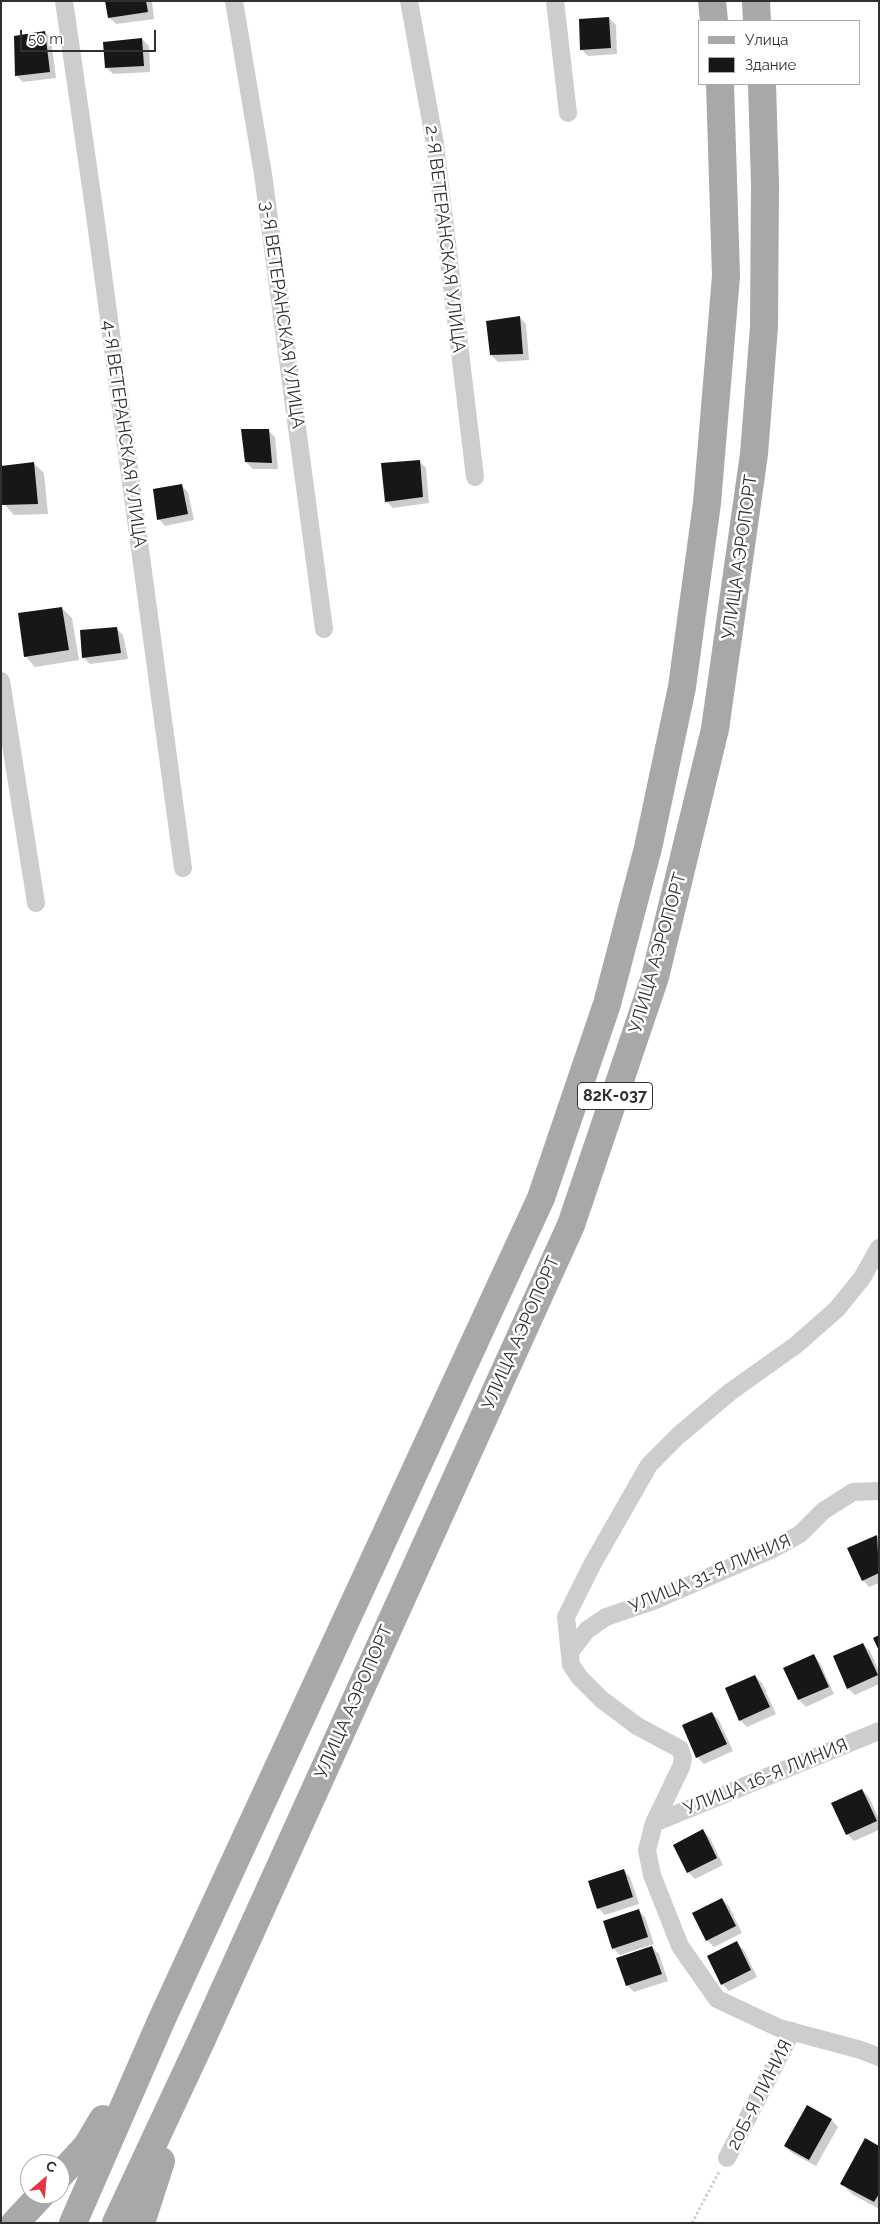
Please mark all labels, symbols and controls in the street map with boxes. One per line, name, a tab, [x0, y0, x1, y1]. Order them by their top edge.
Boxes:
scale bar	[22, 20, 159, 52]
legend	[698, 20, 860, 85]
text: 50 m	[28, 30, 63, 48]
text: Улица	[745, 31, 789, 49]
text: Здание	[745, 56, 796, 74]
street label: 2-Я ВЕТЕРАНСКАЯ УЛИЦА	[420, 124, 470, 354]
street label: 3-Я ВЕТЕРАНСКАЯ УЛИЦА	[255, 200, 309, 430]
street label: 4-Я ВЕТЕРАНСКАЯ УЛИЦА	[97, 319, 151, 549]
street label: УЛИЦА АЭРОПОРТ	[718, 473, 762, 641]
street label: УЛИЦА АЭРОПОРТ	[625, 870, 691, 1036]
road number: 82К-037	[578, 1082, 652, 1110]
street label: УЛИЦА АЭРОПОРТ	[477, 1253, 565, 1413]
street label: УЛИЦА 31-Я ЛИНИЯ	[626, 1530, 794, 1618]
street label: УЛИЦА АЭРОПОРТ	[310, 1622, 398, 1782]
street label: УЛИЦА 16-Я ЛИНИЯ	[681, 1734, 851, 1820]
street label: 20Б-Я ЛИНИЯ	[723, 2036, 797, 2154]
north arrow	[20, 2154, 70, 2204]
text: С	[43, 2157, 59, 2176]

